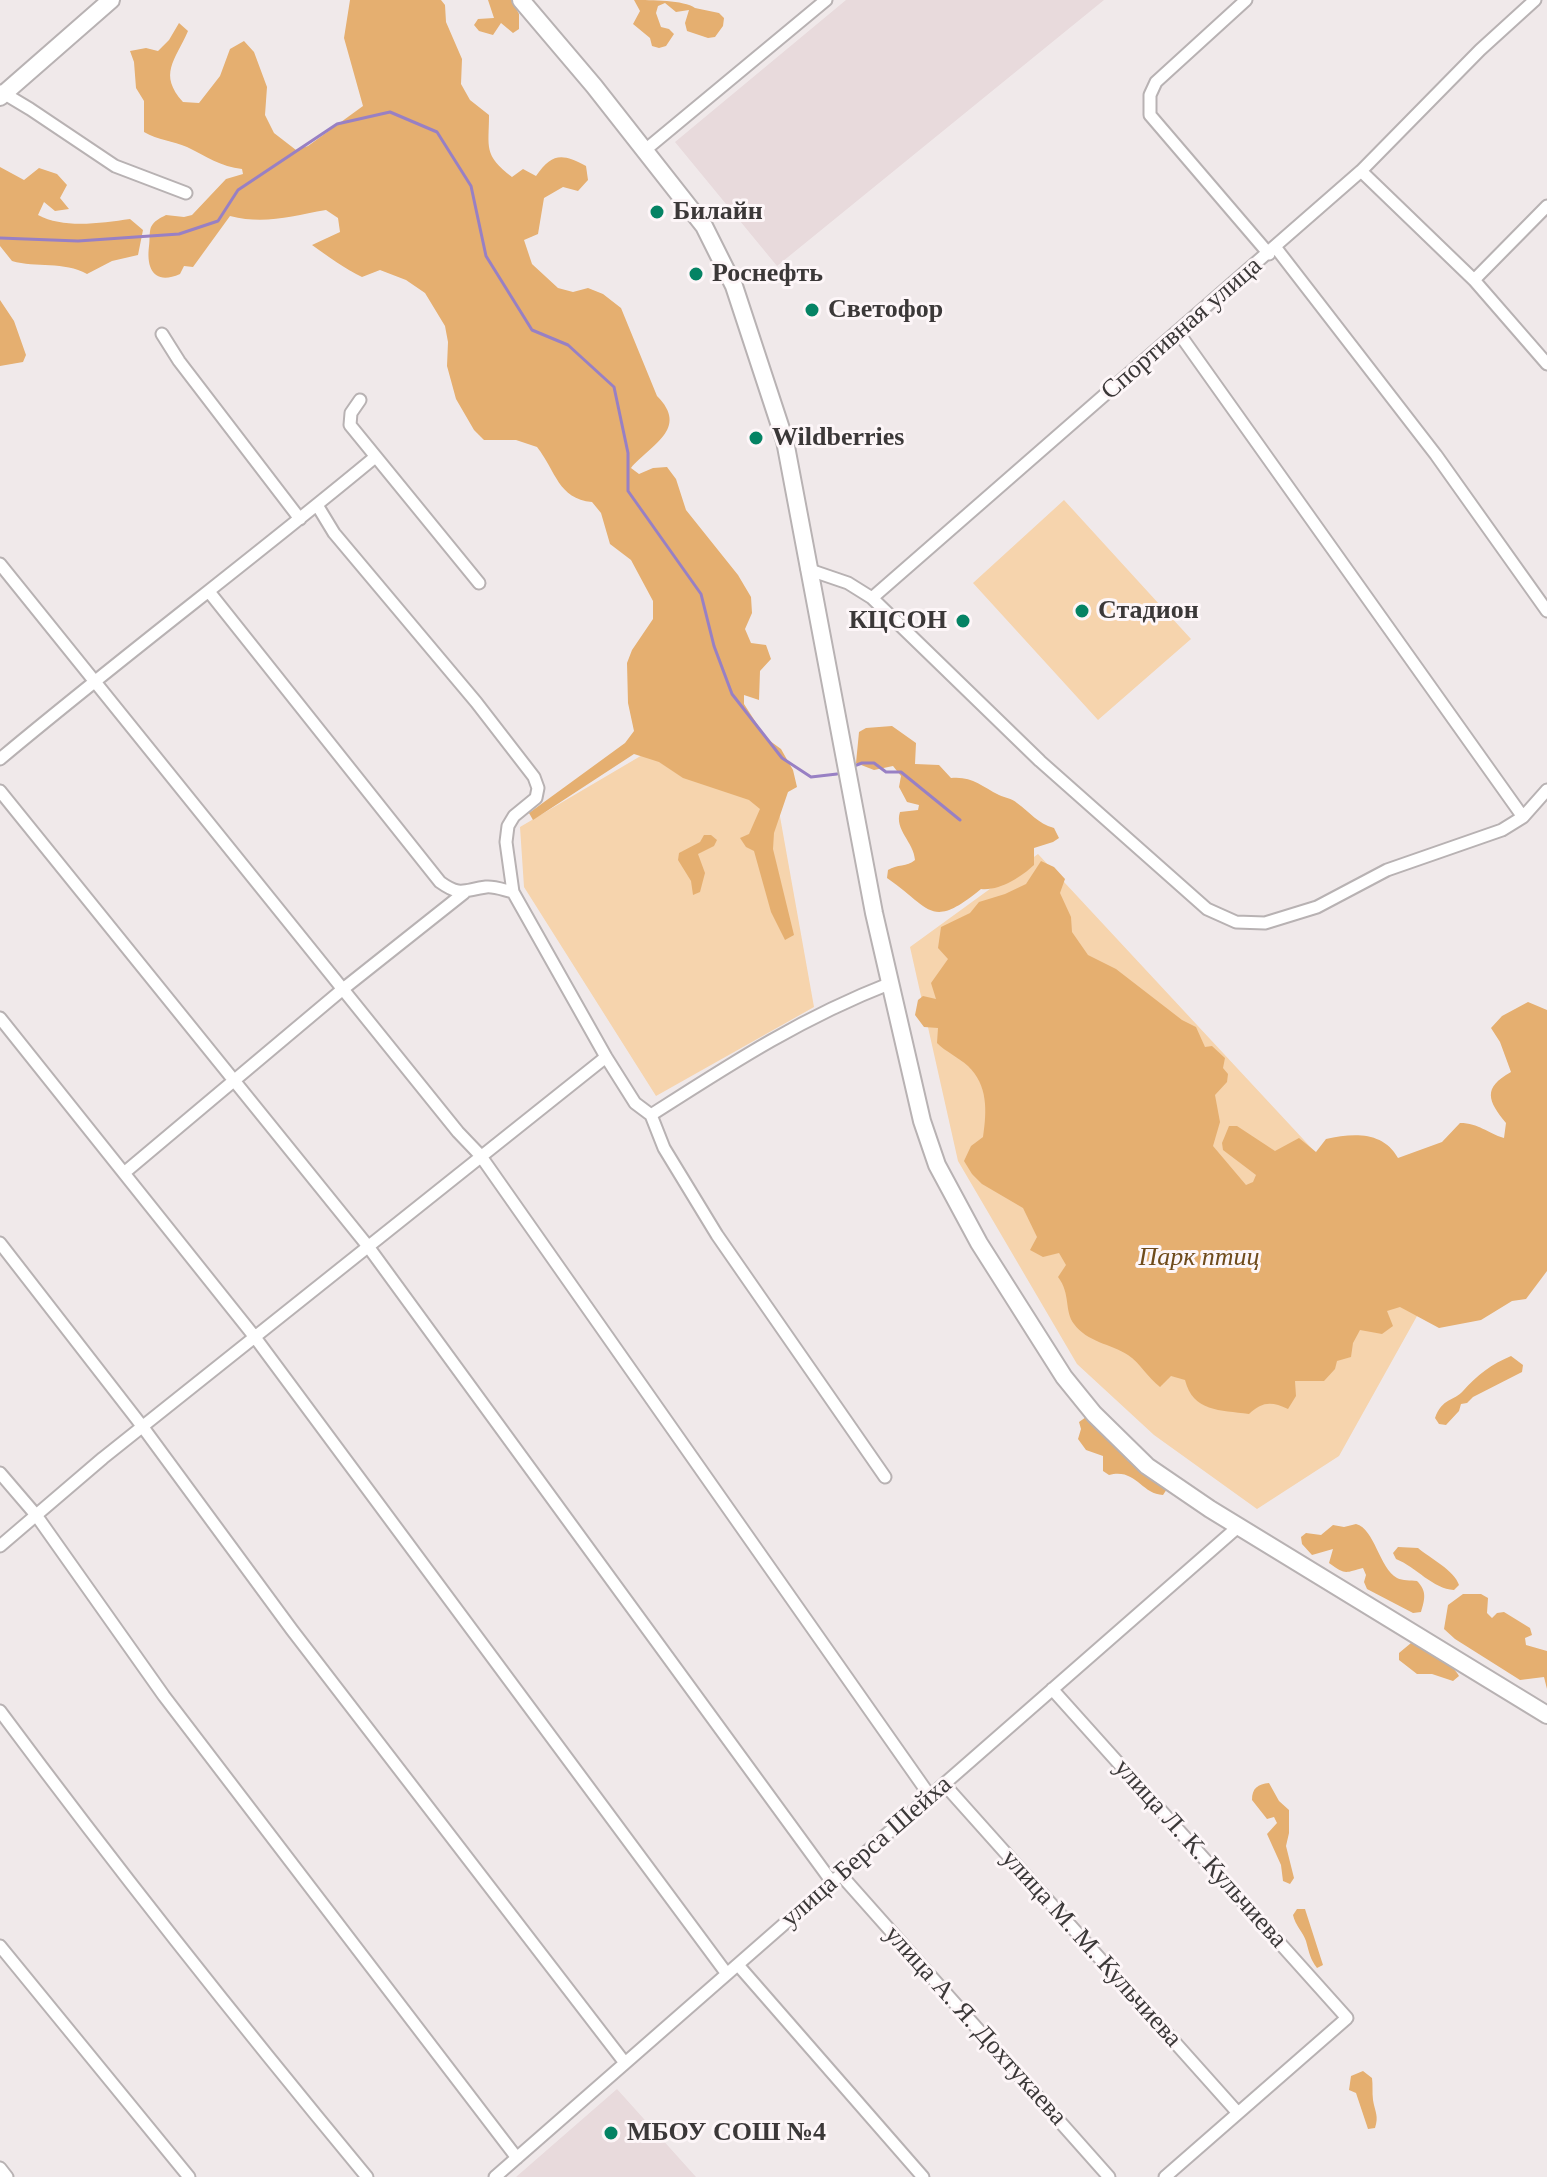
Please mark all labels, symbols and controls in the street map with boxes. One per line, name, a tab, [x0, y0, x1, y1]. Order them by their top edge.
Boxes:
place label: Билайн	[673, 196, 763, 228]
marker: Билайн	[648, 203, 666, 221]
street label: Спортивная улица	[1095, 251, 1269, 407]
place label: Роснефть	[712, 258, 823, 290]
marker: Роснефть	[687, 265, 705, 283]
place label: Светофор	[828, 294, 943, 326]
marker: Светофор	[803, 301, 821, 319]
place label: Wildberries	[772, 422, 904, 454]
marker: Wildberries	[747, 429, 765, 447]
place label: Стадион	[1098, 595, 1199, 627]
marker: Стадион	[1073, 602, 1091, 620]
place label: КЦСОН	[849, 605, 947, 637]
marker: КЦСОН	[954, 612, 972, 630]
park label: Парк птиц	[1138, 1242, 1260, 1274]
street label: улица Л. К. Кульчиева	[1107, 1753, 1293, 1955]
street label: улица Берса Шейха	[775, 1769, 959, 1935]
street label: улица М. М. Кульчиева	[994, 1844, 1188, 2054]
street label: улица А. Я. Дохтукаева	[877, 1920, 1073, 2132]
place label: МБОУ СОШ №4	[627, 2117, 826, 2149]
marker: МБОУ СОШ №4	[602, 2124, 620, 2142]

